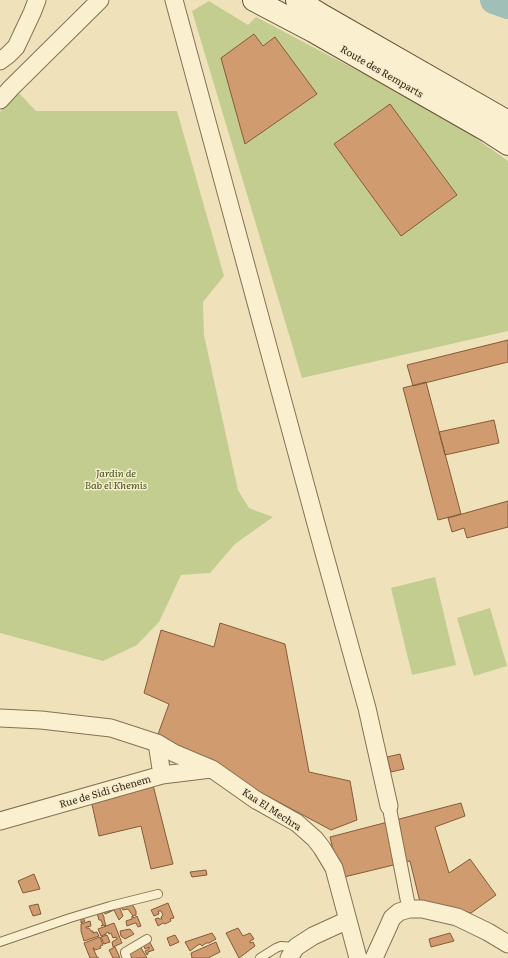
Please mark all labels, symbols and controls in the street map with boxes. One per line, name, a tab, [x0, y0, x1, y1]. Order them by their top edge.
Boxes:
street label: Route des Remparts	[338, 41, 427, 101]
park label: Jardin de Bab el Khemis	[85, 465, 147, 492]
street label: Rue de Sidi Ghenem	[57, 770, 153, 811]
street label: Kaa El Mechra	[239, 784, 306, 834]

